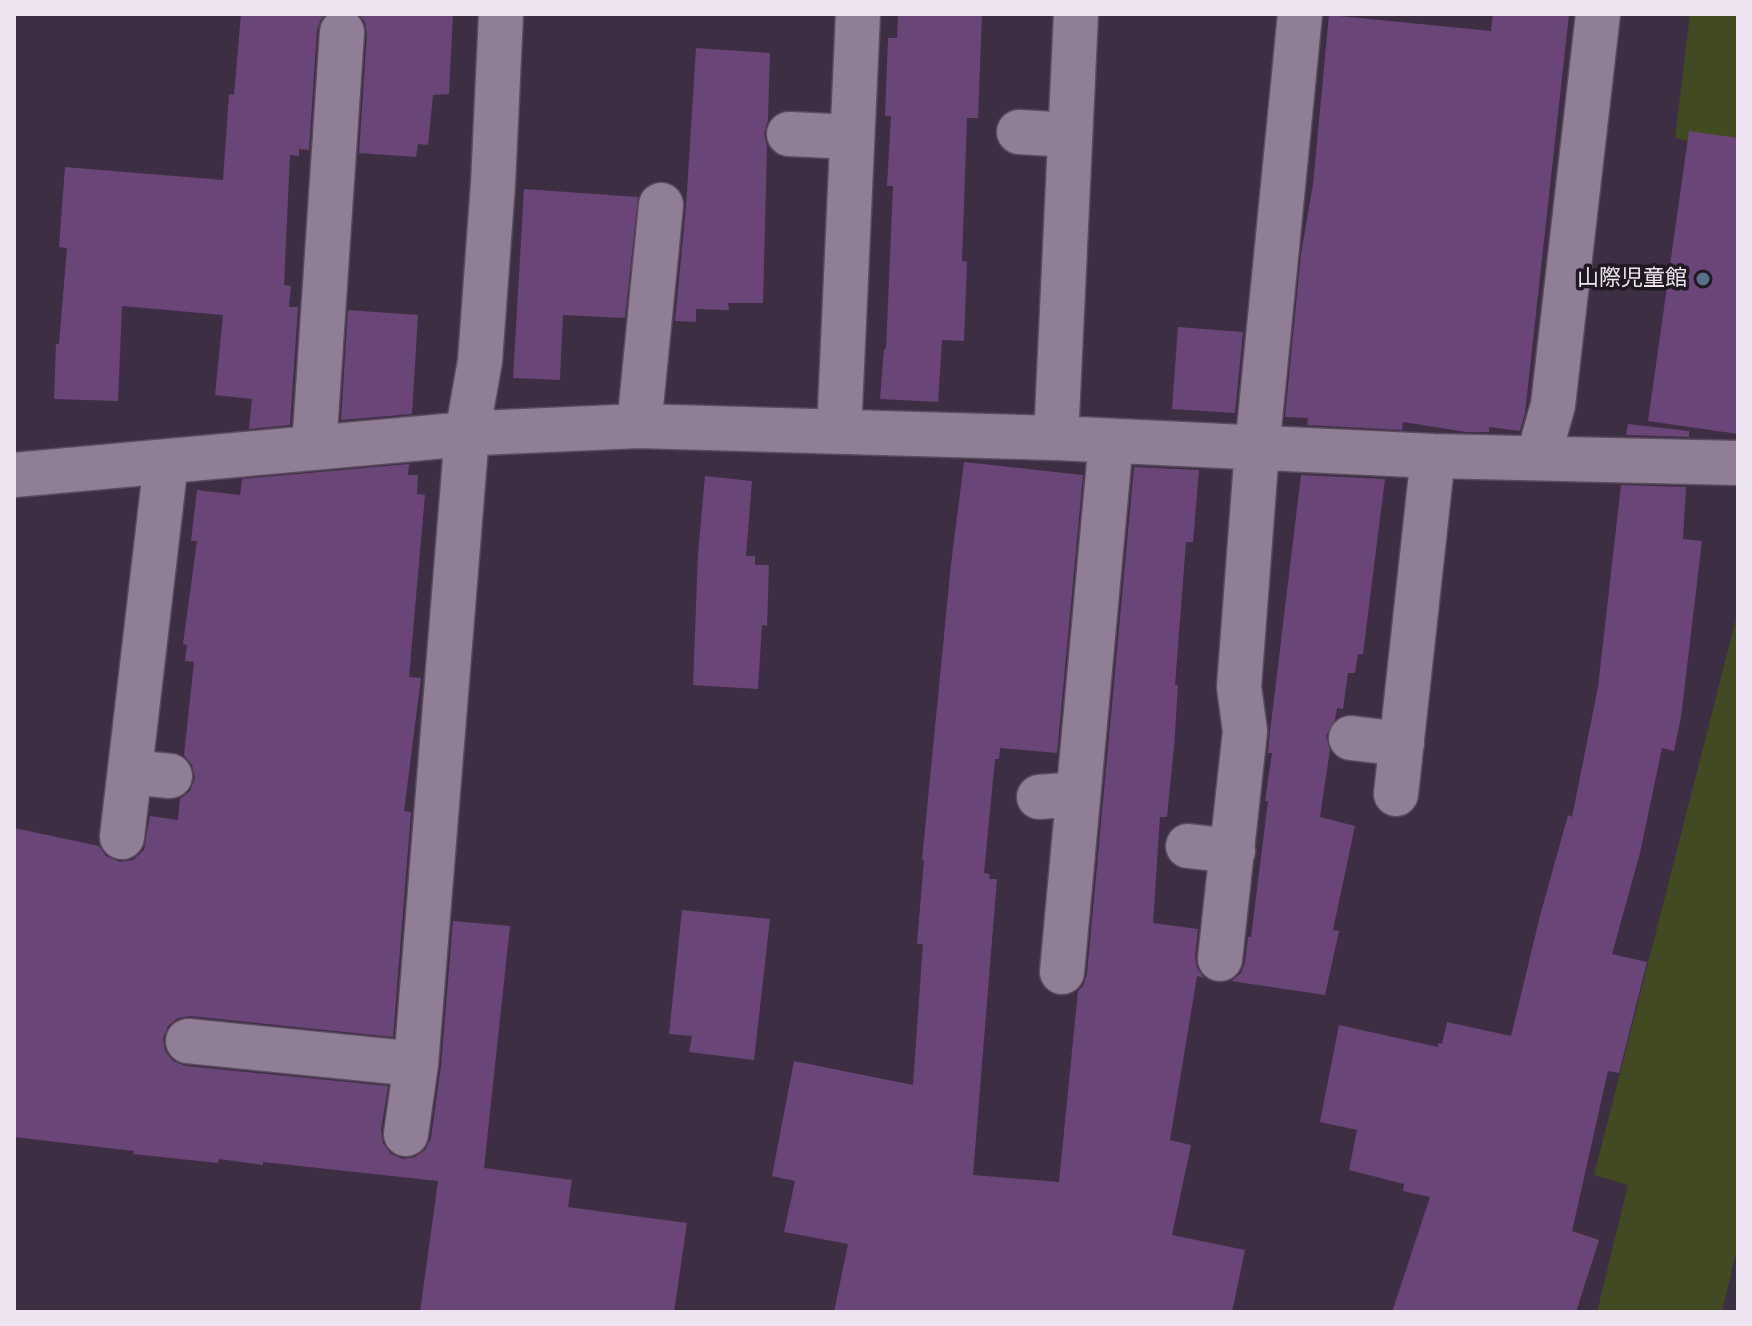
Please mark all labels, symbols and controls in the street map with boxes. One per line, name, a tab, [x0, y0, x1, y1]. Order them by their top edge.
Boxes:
place label: 山際児童館	[1577, 266, 1687, 292]
marker: 山際児童館	[1694, 270, 1712, 288]

